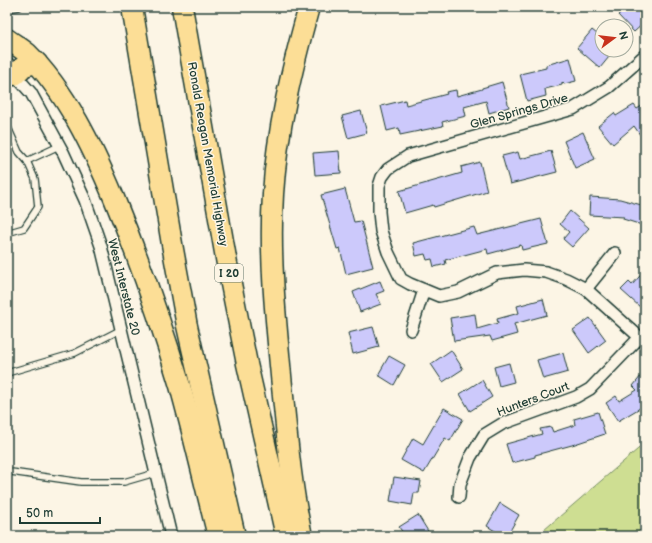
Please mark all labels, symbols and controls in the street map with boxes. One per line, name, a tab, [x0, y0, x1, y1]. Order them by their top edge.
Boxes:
north arrow	[594, 18, 634, 58]
text: N	[616, 30, 631, 41]
street label: Ronald Reagan Memorial Highway	[184, 61, 231, 248]
street label: Glen Springs Drive	[469, 90, 570, 133]
street label: West Interstate 20	[104, 237, 143, 337]
road number: I 20	[215, 264, 243, 282]
street label: Hunters Court	[495, 379, 572, 420]
scale bar	[20, 499, 100, 525]
text: 50 m	[26, 506, 53, 521]

